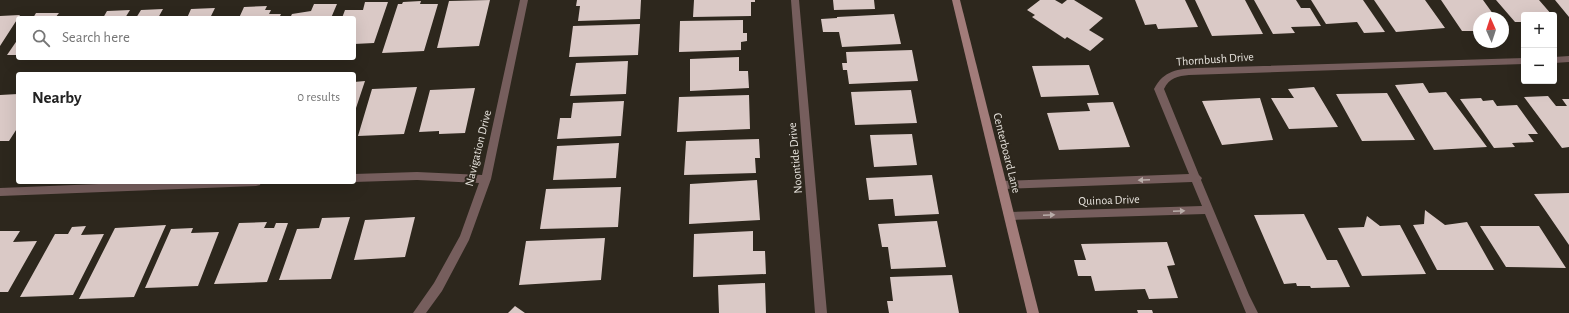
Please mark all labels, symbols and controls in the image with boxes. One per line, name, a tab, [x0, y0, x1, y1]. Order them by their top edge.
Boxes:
north arrow	[1473, 12, 1509, 48]
map controls	[1521, 12, 1557, 84]
button: +	[1521, 12, 1557, 48]
search box	[16, 16, 356, 60]
icon: search	[30, 27, 52, 49]
text: Search here	[62, 30, 130, 45]
button: −	[1521, 48, 1557, 84]
street label: Thornbush Drive	[1176, 50, 1254, 68]
text: Nearby	[32, 89, 82, 106]
text: 0 results	[297, 91, 340, 104]
street label: Navigation Drive	[463, 109, 493, 187]
street label: Centerboard Lane	[991, 112, 1023, 194]
street label: Noontide Drive	[786, 122, 804, 194]
one-way arrow	[1137, 177, 1150, 183]
street label: Quinoa Drive	[1078, 193, 1140, 208]
one-way arrow	[1173, 208, 1186, 214]
one-way arrow	[1043, 212, 1056, 218]

